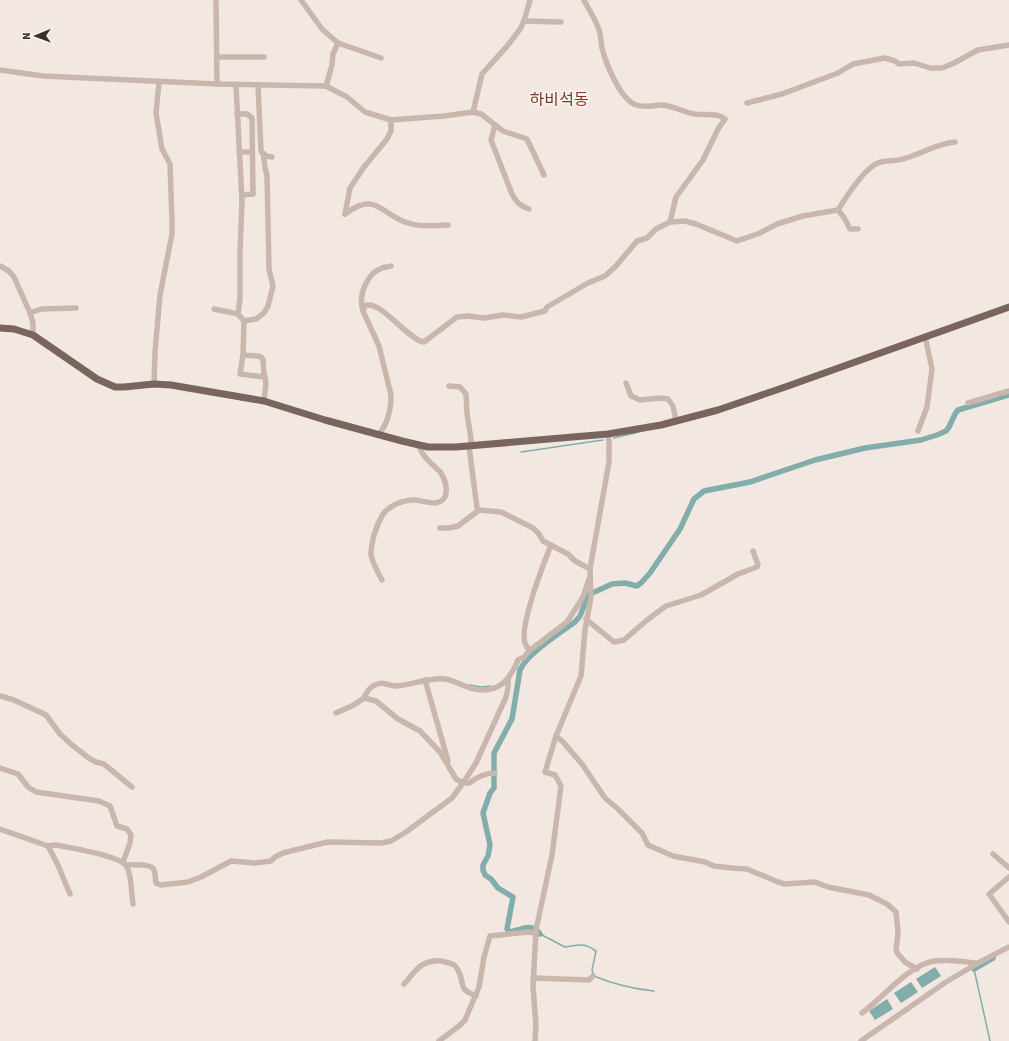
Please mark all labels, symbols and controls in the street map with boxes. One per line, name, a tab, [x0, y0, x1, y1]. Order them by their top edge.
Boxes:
north arrow	[16, 16, 56, 56]
text: N	[19, 32, 34, 40]
district label: 하비석동	[530, 89, 589, 111]

